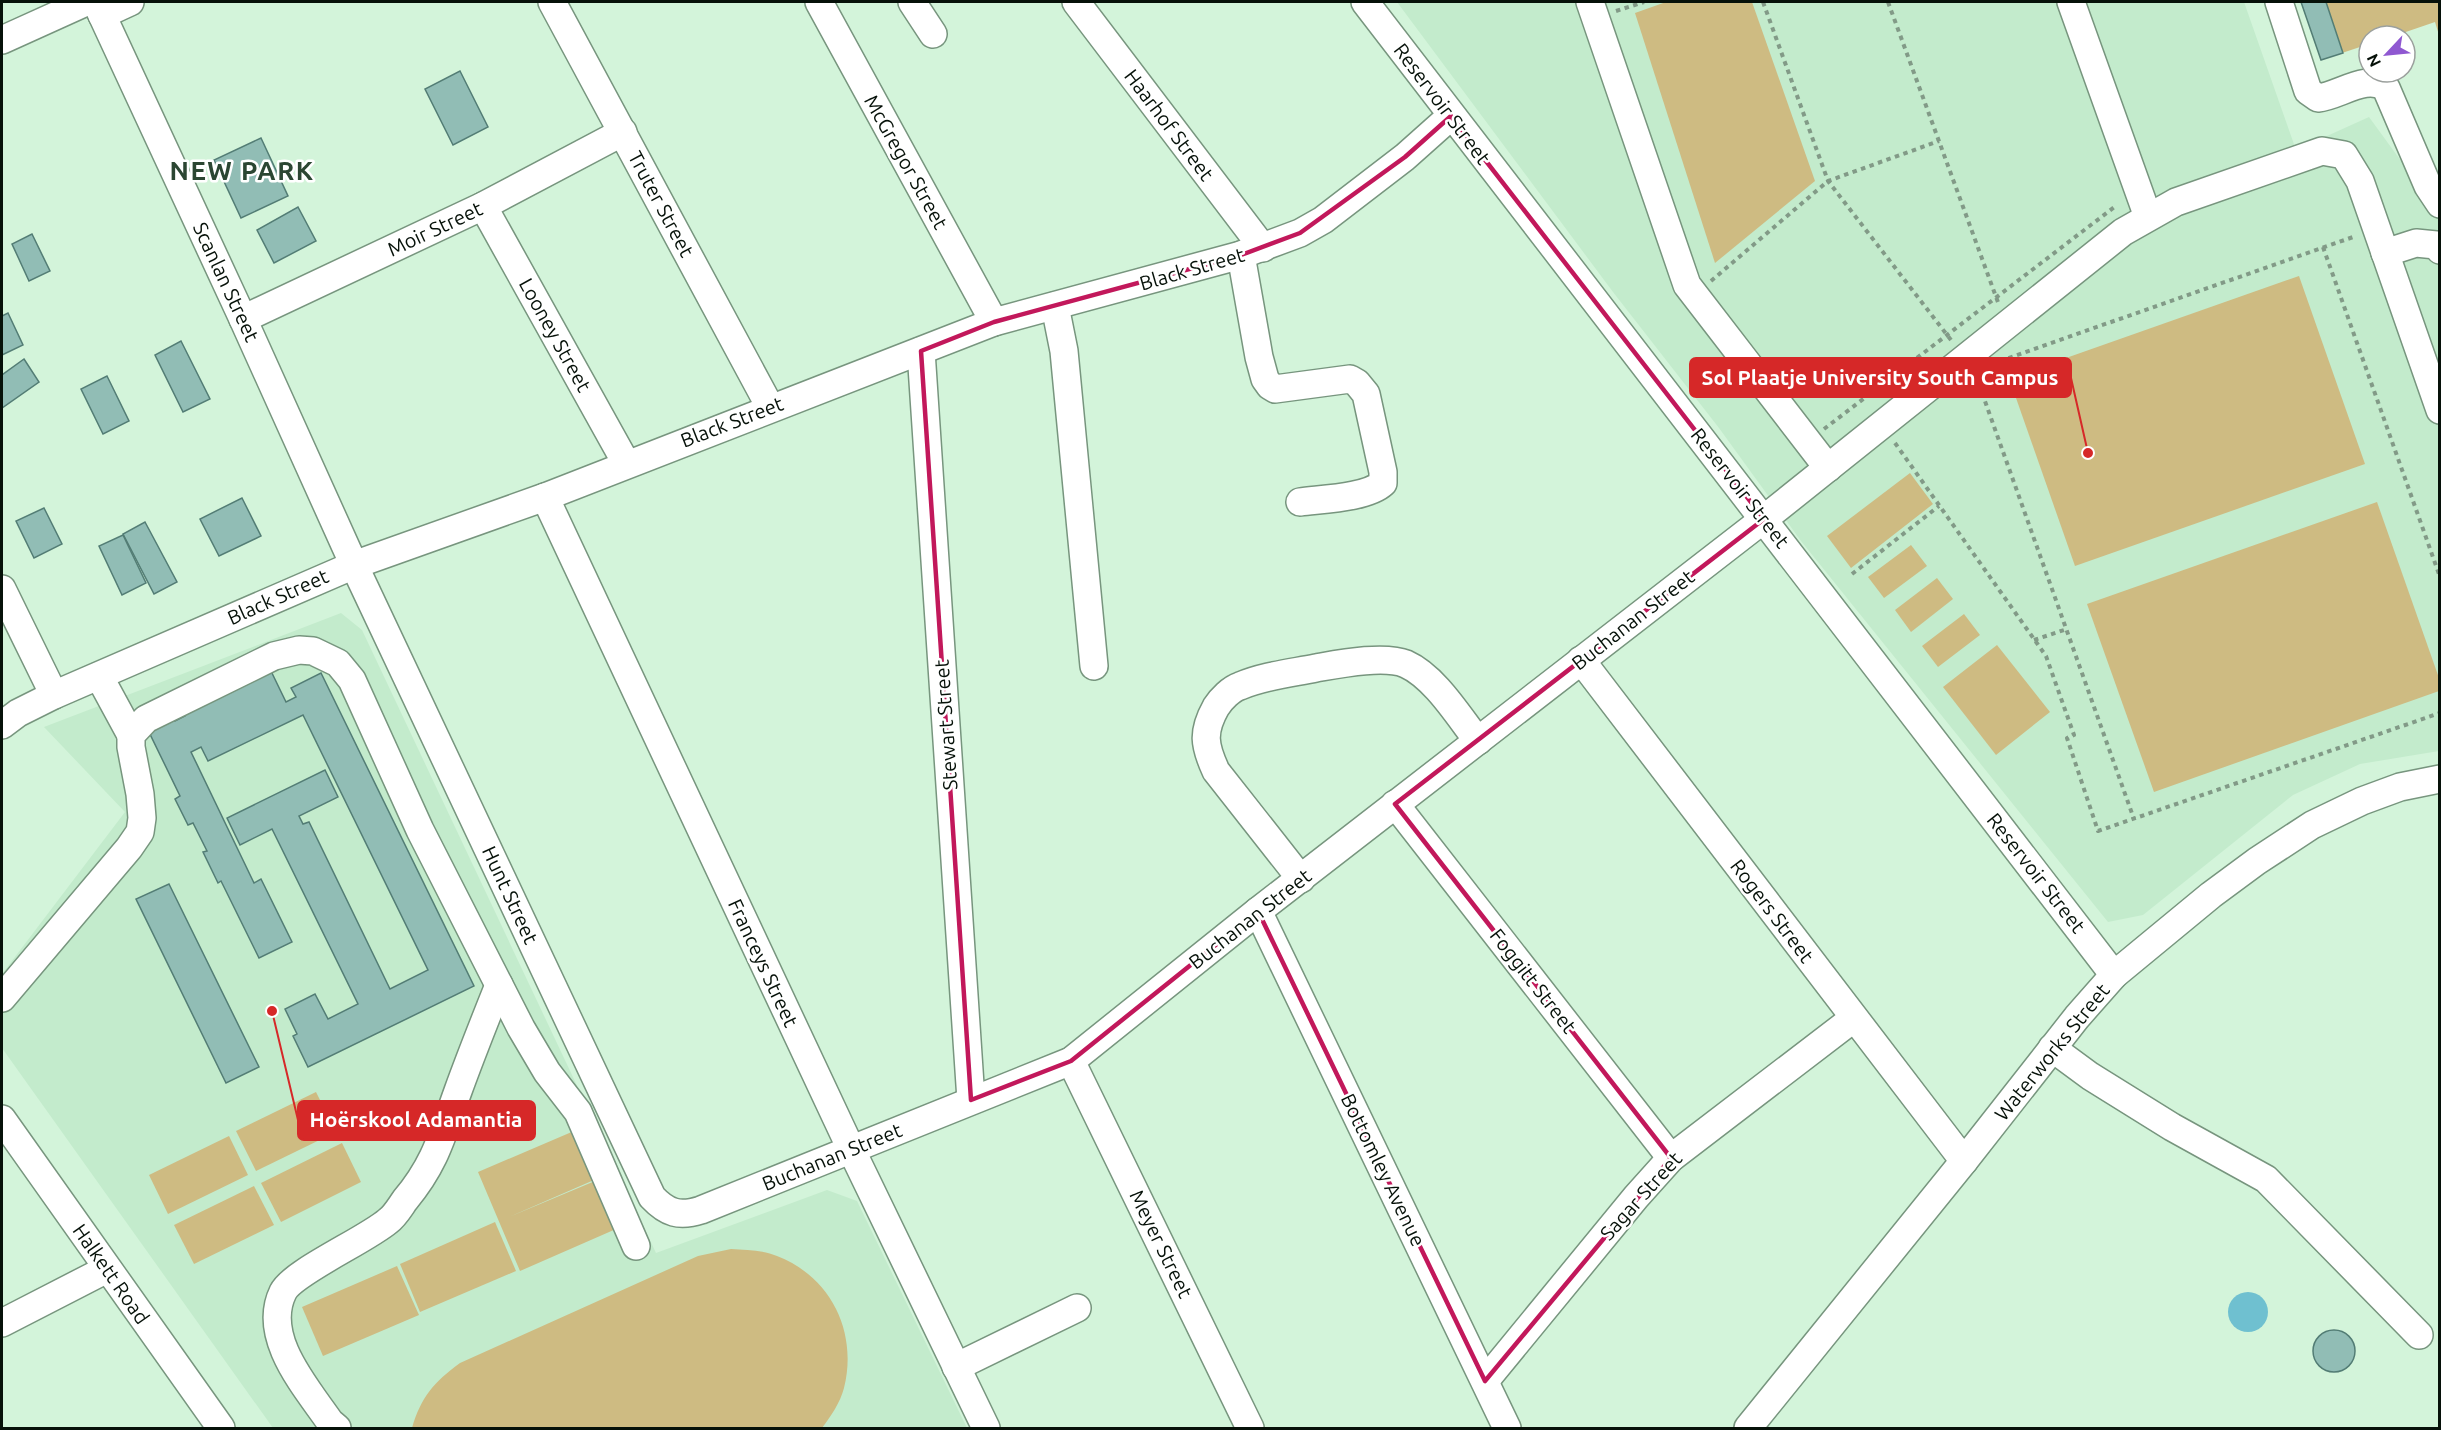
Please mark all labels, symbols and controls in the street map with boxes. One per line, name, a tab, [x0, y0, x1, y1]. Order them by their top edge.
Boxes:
north arrow	[2357, 24, 2417, 84]
street label: Reservoir Street	[1389, 39, 1495, 169]
text: N	[2363, 51, 2384, 70]
street label: Haarhof Street	[1120, 65, 1219, 185]
street label: McGregor Street	[860, 91, 953, 233]
street label: Truter Street	[624, 147, 699, 261]
district label: NEW PARK	[169, 156, 315, 185]
street label: Moir Street	[384, 197, 486, 261]
street label: Scanlan Street	[189, 219, 264, 345]
street label: Black Street	[1137, 243, 1247, 294]
street label: Looney Street	[515, 274, 596, 396]
callout: Sol Plaatje University South Campus	[1690, 358, 2071, 397]
text: Sol Plaatje University South Campus	[1701, 365, 2059, 389]
street label: Black Street	[677, 391, 787, 452]
street label: Reservoir Street	[1687, 423, 1794, 552]
street label: Black Street	[224, 564, 332, 629]
street label: Buchanan Street	[1567, 565, 1698, 674]
street label: Stewart Street	[929, 659, 962, 791]
street label: Reservoir Street	[1983, 808, 2090, 937]
street label: Hunt Street	[478, 842, 543, 947]
street label: Rogers Street	[1726, 855, 1819, 967]
street label: Buchanan Street	[1184, 864, 1315, 973]
street label: Franceys Street	[724, 895, 803, 1031]
street label: Foggitt Street	[1485, 924, 1581, 1038]
street label: Waterworks Street	[1989, 979, 2114, 1125]
street label: Bottomley Avenue	[1337, 1090, 1430, 1250]
callout: Hoërskool Adamantia	[298, 1101, 535, 1140]
text: Hoërskool Adamantia	[310, 1107, 522, 1131]
street label: Buchanan Street	[759, 1118, 905, 1195]
street label: Sagar Street	[1595, 1147, 1686, 1244]
street label: Meyer Street	[1125, 1186, 1198, 1302]
street label: Halkett Road	[69, 1219, 154, 1328]

